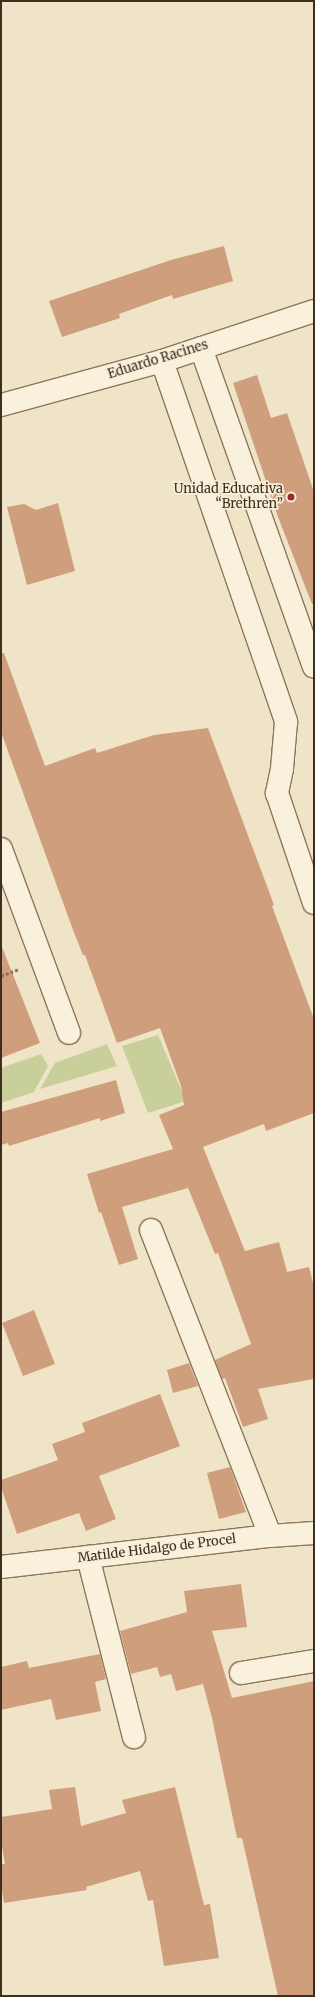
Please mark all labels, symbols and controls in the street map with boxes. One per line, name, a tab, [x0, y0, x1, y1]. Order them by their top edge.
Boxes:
street label: Eduardo Racines	[106, 337, 210, 383]
place label: Unidad Educativa “Brethren”	[174, 482, 283, 513]
marker: Unidad Educativa “Brethren”	[286, 492, 296, 502]
street label: Matilde Hidalgo de Procel	[77, 1532, 237, 1566]

